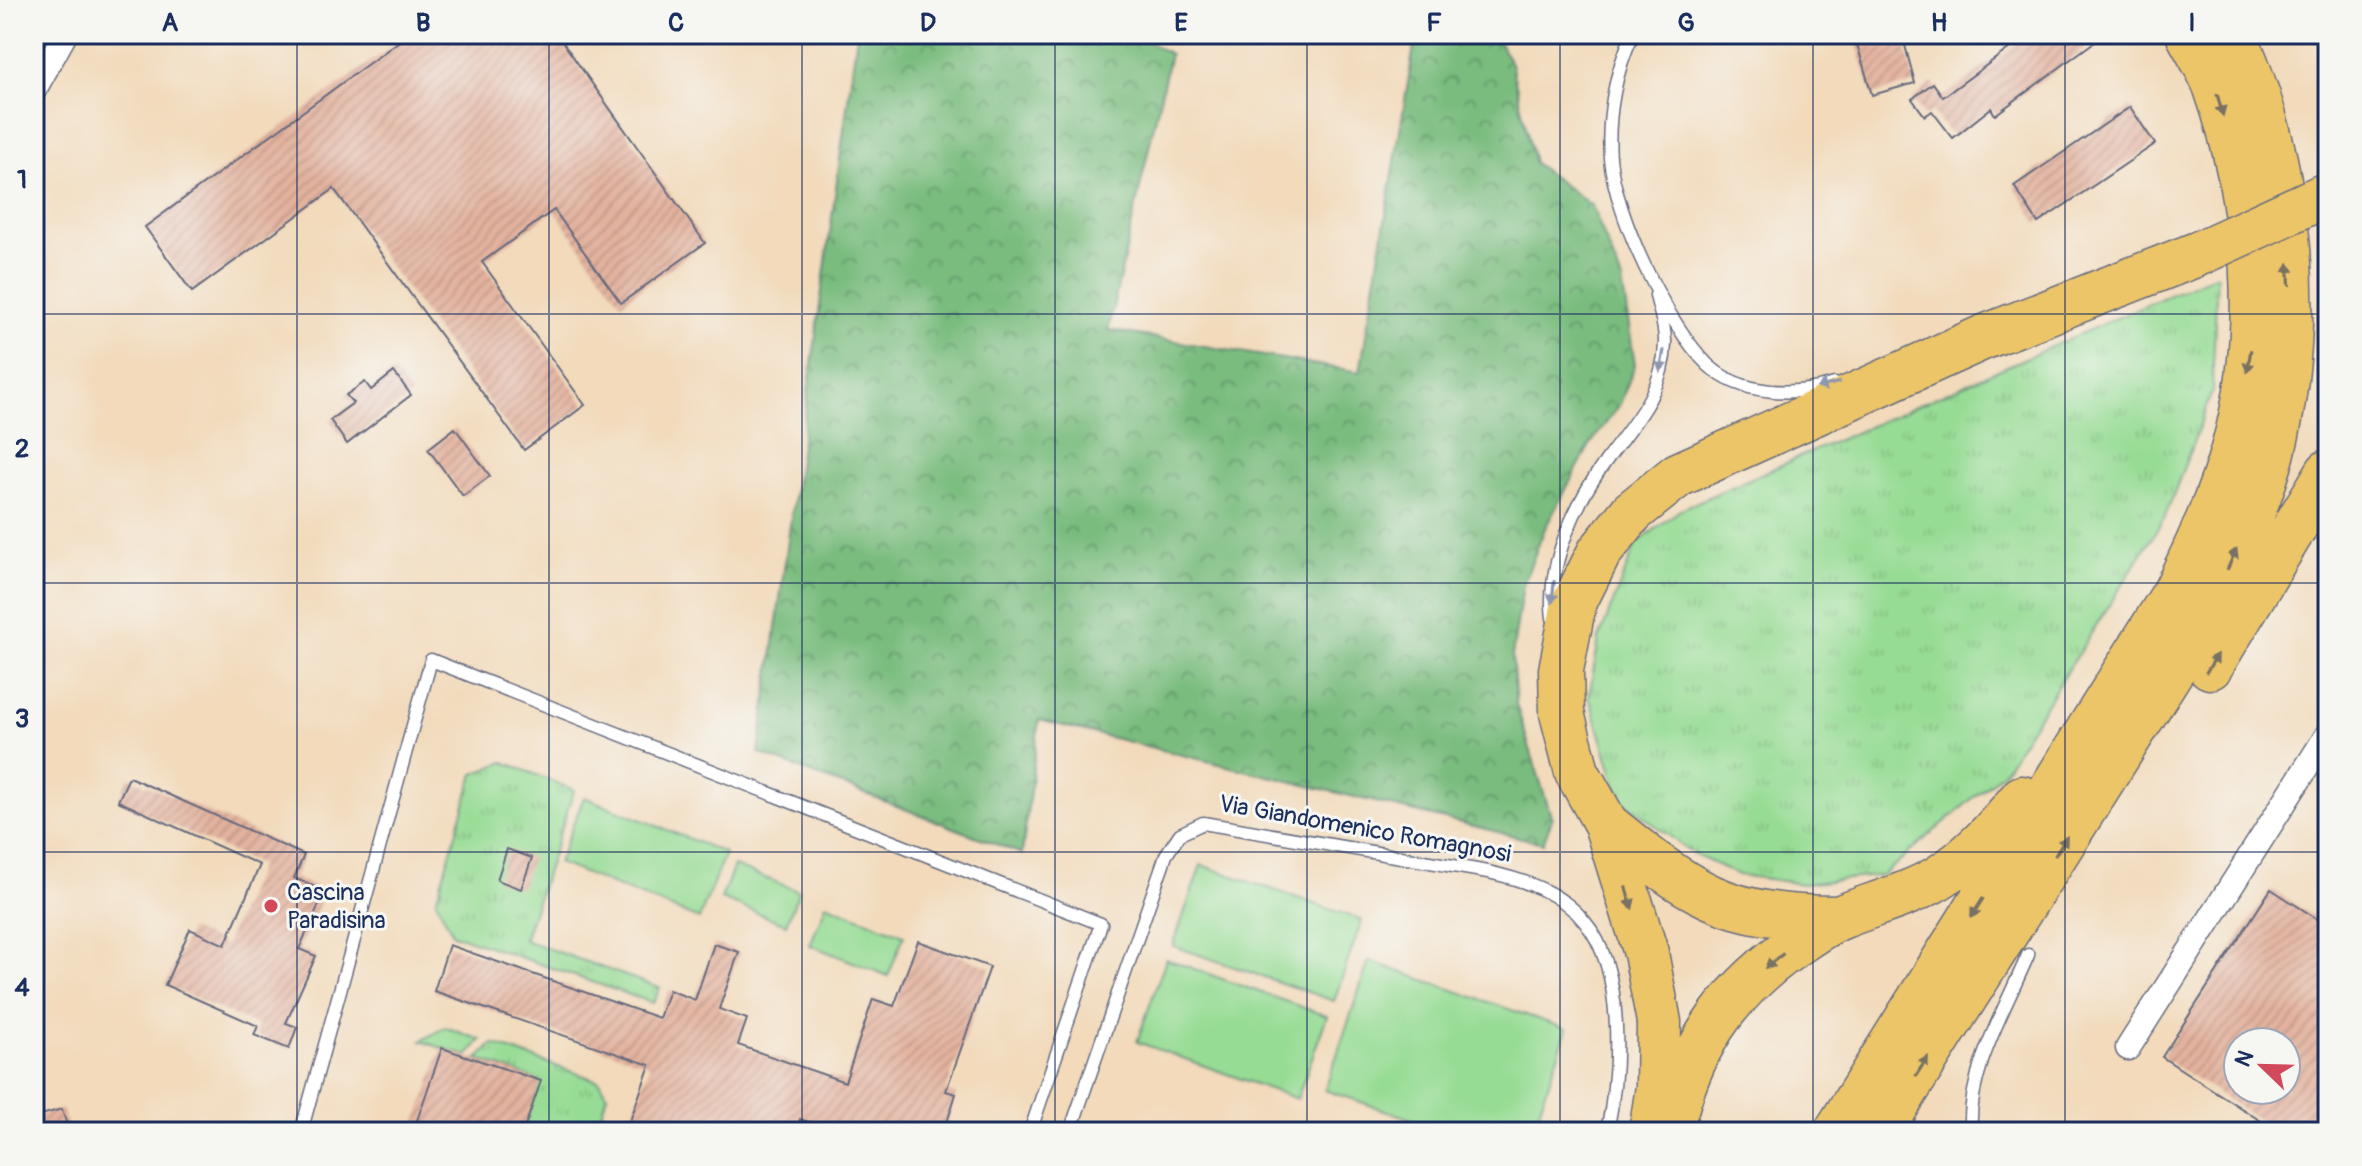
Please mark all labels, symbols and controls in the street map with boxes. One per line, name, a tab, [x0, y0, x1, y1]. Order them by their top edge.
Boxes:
text: A	[162, 7, 179, 39]
text: B	[416, 7, 430, 39]
text: C	[668, 7, 684, 39]
text: D	[920, 7, 936, 39]
text: E	[1174, 7, 1188, 39]
text: F	[1426, 7, 1442, 39]
text: G	[1677, 7, 1695, 39]
text: H	[1931, 7, 1947, 39]
text: I	[2188, 7, 2196, 39]
one-way arrow	[2215, 92, 2227, 117]
text: 1	[17, 164, 27, 196]
one-way arrow	[2283, 260, 2296, 286]
one-way arrow	[1656, 348, 1668, 373]
one-way arrow	[2242, 349, 2254, 374]
one-way arrow	[1815, 379, 1840, 392]
text: 2	[15, 433, 29, 465]
one-way arrow	[2226, 547, 2239, 571]
one-way arrow	[1546, 580, 1559, 605]
one-way arrow	[2204, 653, 2219, 674]
text: 3	[15, 703, 29, 735]
street label: Via Giandomenico Romagnosi	[1217, 789, 1513, 869]
one-way arrow	[2053, 835, 2067, 857]
place label: Cascina Paradisina	[287, 878, 386, 935]
one-way arrow	[1624, 887, 1636, 911]
marker: Cascina Paradisina	[262, 897, 280, 915]
one-way arrow	[1970, 897, 1984, 919]
one-way arrow	[1764, 952, 1784, 968]
text: 4	[14, 972, 30, 1004]
north arrow	[2222, 1026, 2302, 1106]
text: N	[2229, 1046, 2260, 1071]
one-way arrow	[1914, 1055, 1928, 1077]

